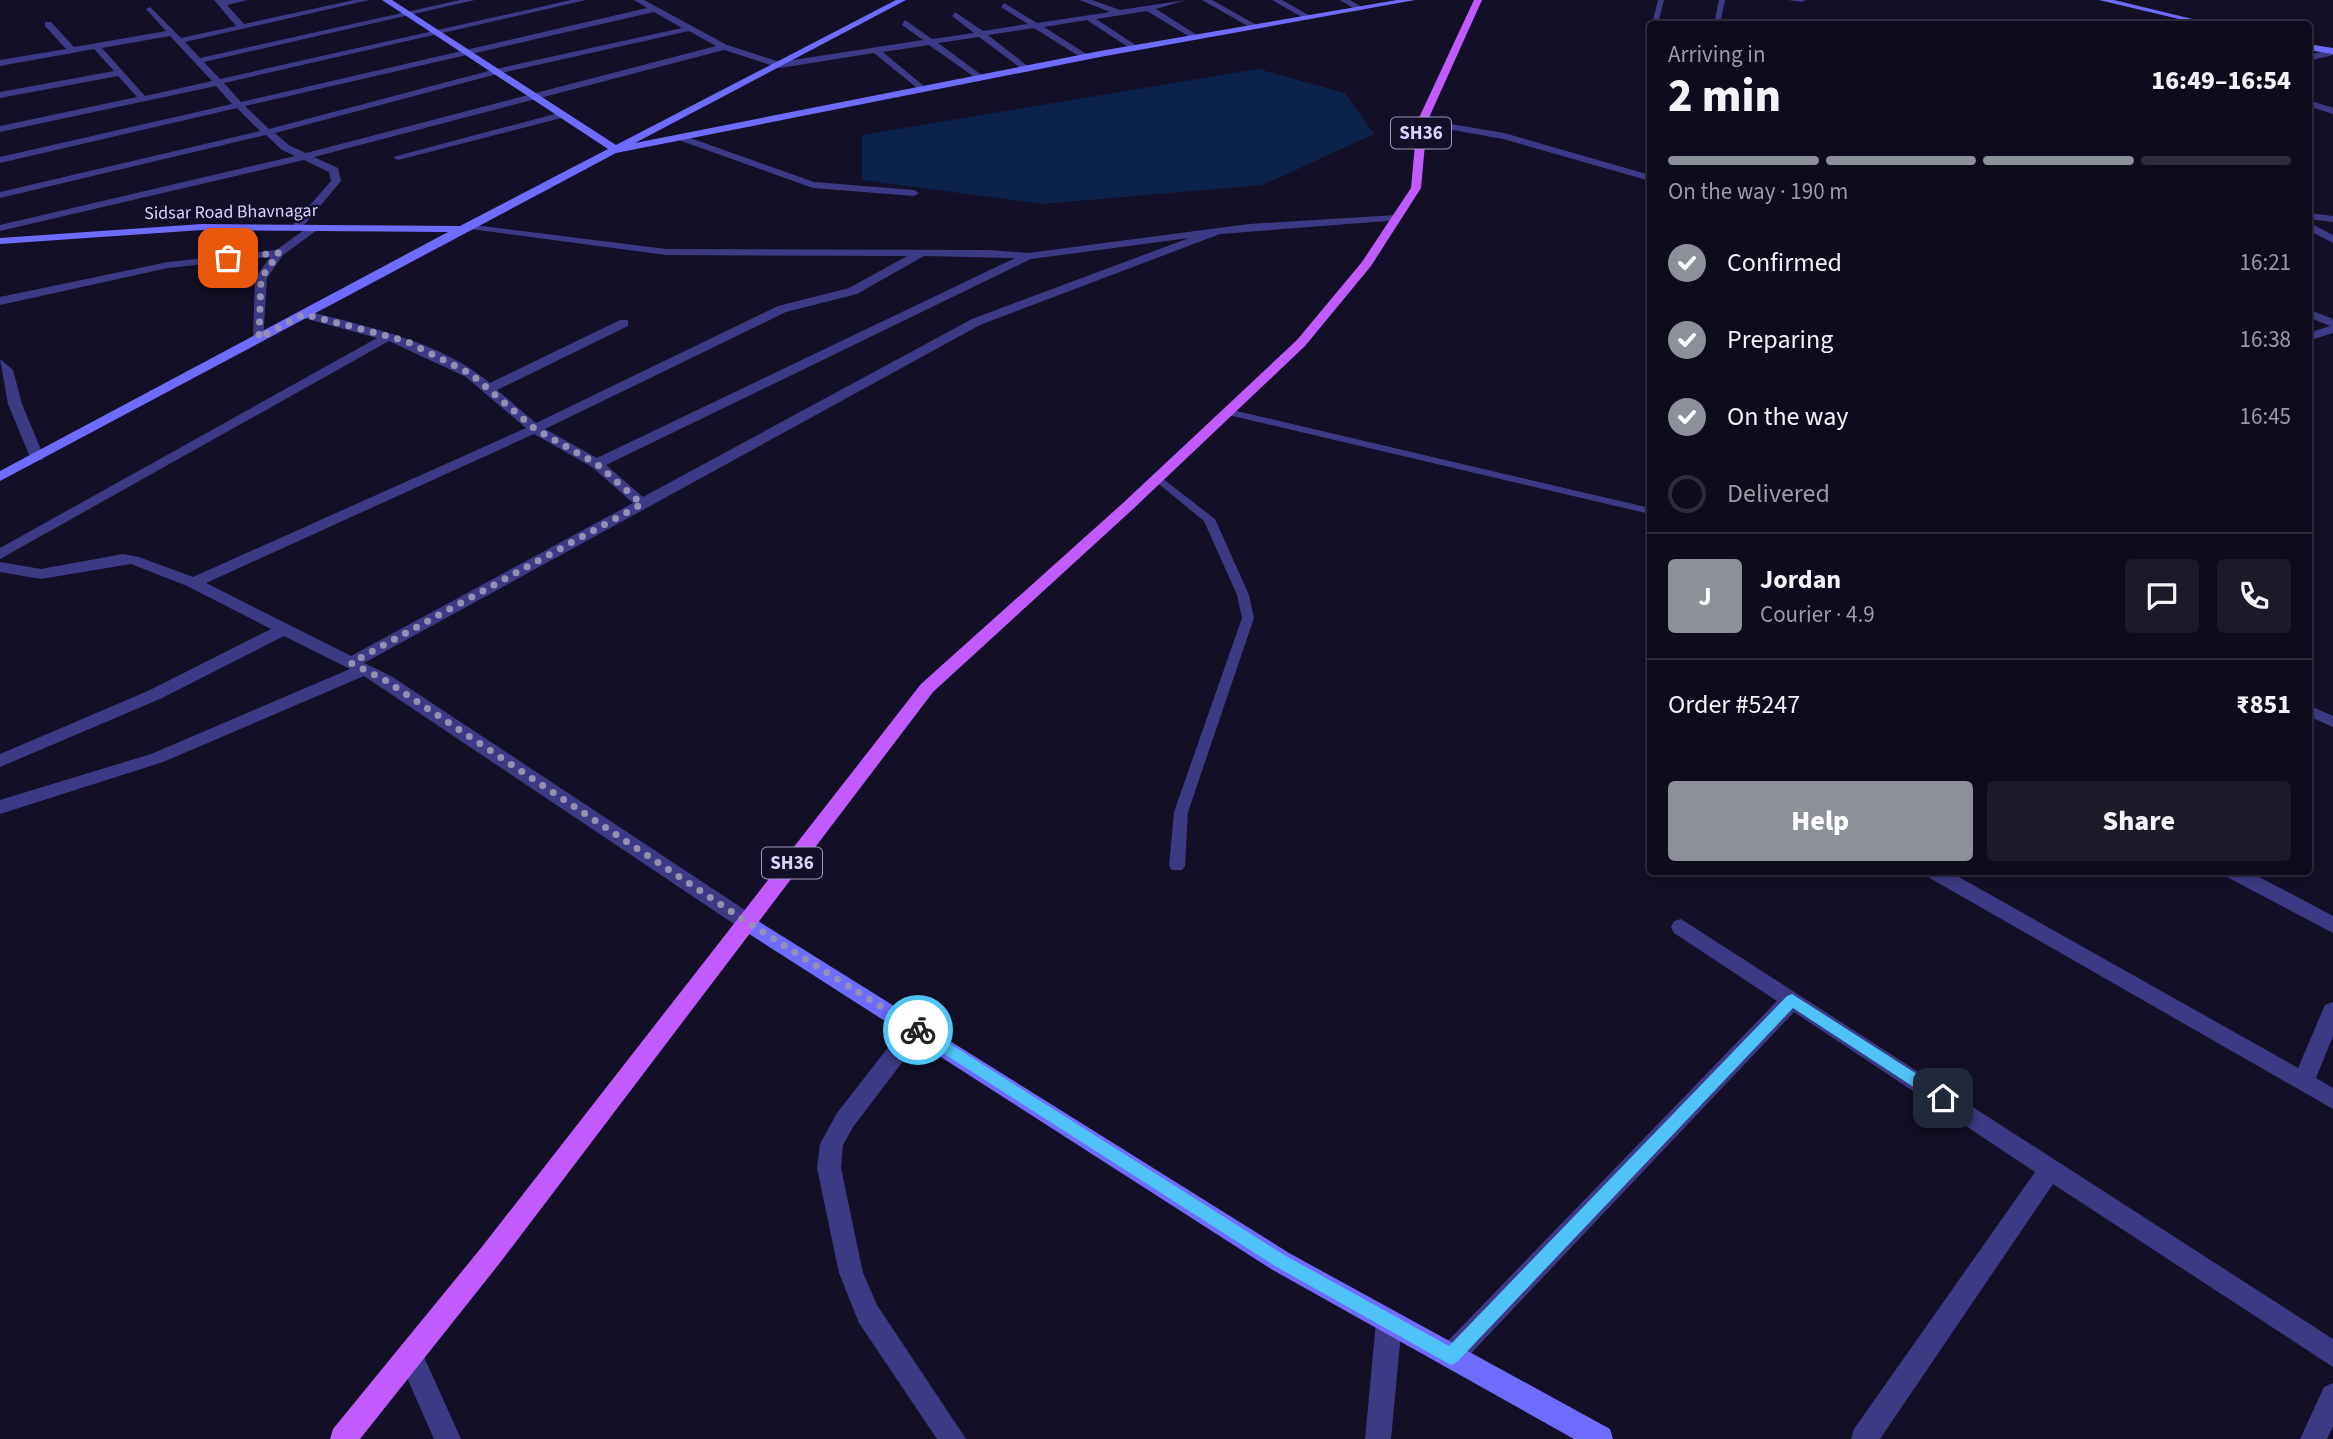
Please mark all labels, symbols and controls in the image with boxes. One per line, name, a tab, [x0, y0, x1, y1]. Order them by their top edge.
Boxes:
text: Arriving in	[1668, 38, 1766, 71]
text: 16:49–16:54	[2151, 62, 2291, 99]
text: 2 min	[1668, 64, 1781, 129]
road number: SH36	[1391, 118, 1451, 148]
text: On the way · 190 m	[1668, 175, 1848, 208]
street label: Sidsar Road Bhavnagar	[144, 198, 319, 226]
pin	[198, 228, 258, 288]
icon: bag	[209, 239, 247, 277]
icon: check	[1668, 244, 1706, 282]
text: Confirmed	[1727, 244, 1842, 281]
text: 16:21	[2240, 246, 2291, 279]
icon: check	[1668, 321, 1706, 359]
text: Preparing	[1727, 321, 1833, 358]
text: 16:38	[2240, 323, 2291, 356]
icon: check	[1668, 398, 1706, 436]
text: On the way	[1727, 398, 1848, 435]
text: 16:45	[2240, 400, 2291, 433]
text: Delivered	[1727, 475, 1830, 512]
button: chat	[2125, 559, 2199, 633]
button: phone	[2217, 559, 2291, 633]
text: Jordan	[1760, 561, 1841, 598]
text: J	[1698, 578, 1712, 615]
text: Courier · 4.9	[1760, 598, 1875, 631]
text: Order #5247	[1668, 686, 1800, 723]
text: ₹851	[2236, 686, 2291, 723]
button: Help	[1668, 781, 1973, 861]
button: Share	[1987, 781, 2291, 861]
road number: SH36	[762, 848, 822, 878]
courier	[883, 995, 953, 1065]
icon: bike	[899, 1011, 937, 1049]
pin	[1913, 1068, 1973, 1128]
icon: home	[1924, 1079, 1962, 1117]

